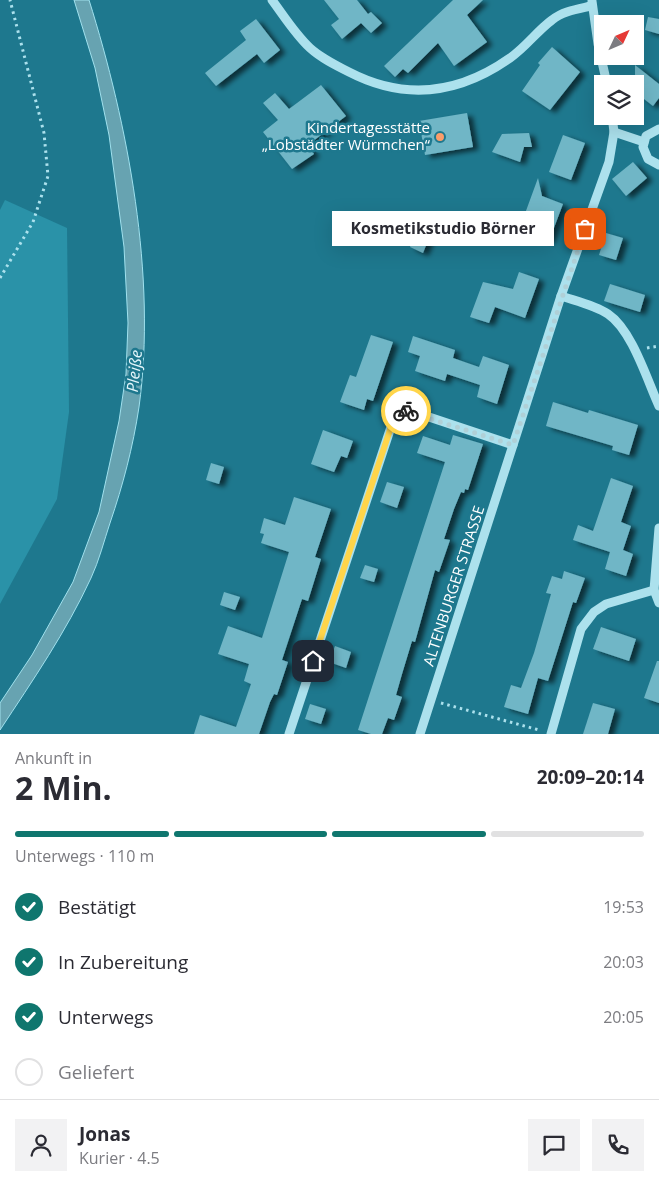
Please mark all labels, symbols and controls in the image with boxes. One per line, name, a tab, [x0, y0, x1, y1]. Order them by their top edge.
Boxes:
north arrow	[594, 15, 644, 65]
map controls	[594, 15, 644, 125]
button: layers	[594, 75, 644, 125]
place label: Kindertagesstätte „Lobstädter Würmchen“	[262, 117, 431, 154]
marker: Kindertagesstätte „Lobstädter Würmchen“	[434, 131, 446, 143]
pin	[564, 208, 606, 250]
callout: Kosmetikstudio Börner	[332, 212, 555, 246]
icon: bag	[571, 215, 599, 243]
text: Kosmetikstudio Börner	[350, 217, 536, 239]
water label: Pleiße	[121, 349, 147, 393]
courier	[381, 386, 431, 436]
icon: bike	[392, 397, 420, 425]
street label: ALTENBURGER STRASSE	[418, 503, 488, 668]
pin	[292, 640, 334, 682]
icon: home	[299, 647, 327, 675]
text: Ankunft in	[15, 747, 92, 769]
text: 20:09–20:14	[537, 764, 644, 790]
text: 2 Min.	[15, 766, 112, 809]
text: Unterwegs · 110 m	[15, 845, 154, 867]
icon: check	[15, 893, 43, 921]
text: Bestätigt	[58, 894, 136, 920]
text: 19:53	[603, 896, 644, 918]
icon: check	[15, 948, 43, 976]
text: In Zubereitung	[58, 949, 188, 975]
text: 20:03	[603, 951, 644, 973]
icon: check	[15, 1003, 43, 1031]
text: Unterwegs	[58, 1004, 153, 1030]
text: 20:05	[603, 1006, 644, 1028]
text: Geliefert	[58, 1059, 134, 1085]
button: person	[15, 1119, 67, 1171]
button: chat	[528, 1119, 580, 1171]
button: phone	[592, 1119, 644, 1171]
text: Jonas	[79, 1121, 130, 1147]
text: Kurier · 4.5	[79, 1147, 160, 1169]

